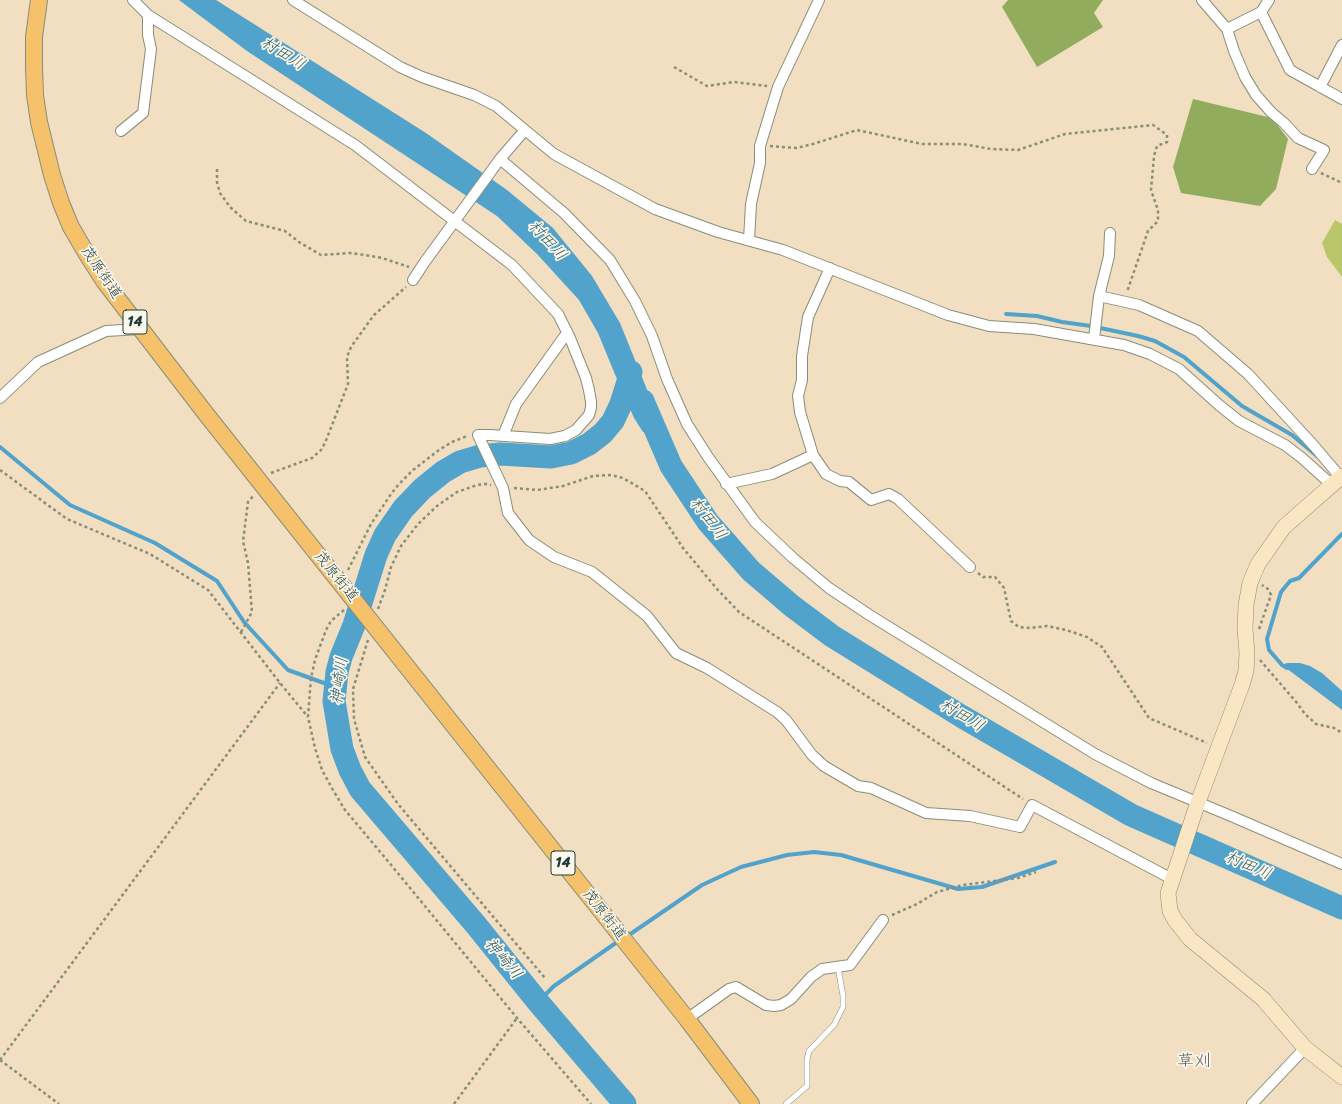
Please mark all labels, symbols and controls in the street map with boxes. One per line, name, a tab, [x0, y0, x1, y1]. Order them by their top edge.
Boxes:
water label: 村田川	[258, 33, 308, 75]
water label: 村田川	[524, 217, 570, 265]
street label: 茂原街道	[77, 243, 125, 303]
road number: 14	[123, 310, 147, 334]
water label: 村田川	[686, 494, 730, 544]
street label: 茂原街道	[310, 548, 362, 606]
water label: 神崎川	[328, 656, 352, 706]
water label: 村田川	[936, 695, 988, 737]
water label: 村田川	[1222, 847, 1274, 885]
road number: 14	[551, 851, 575, 875]
street label: 茂原街道	[578, 886, 630, 944]
water label: 神崎川	[480, 934, 526, 984]
district label: 草刈	[1177, 1052, 1211, 1072]

